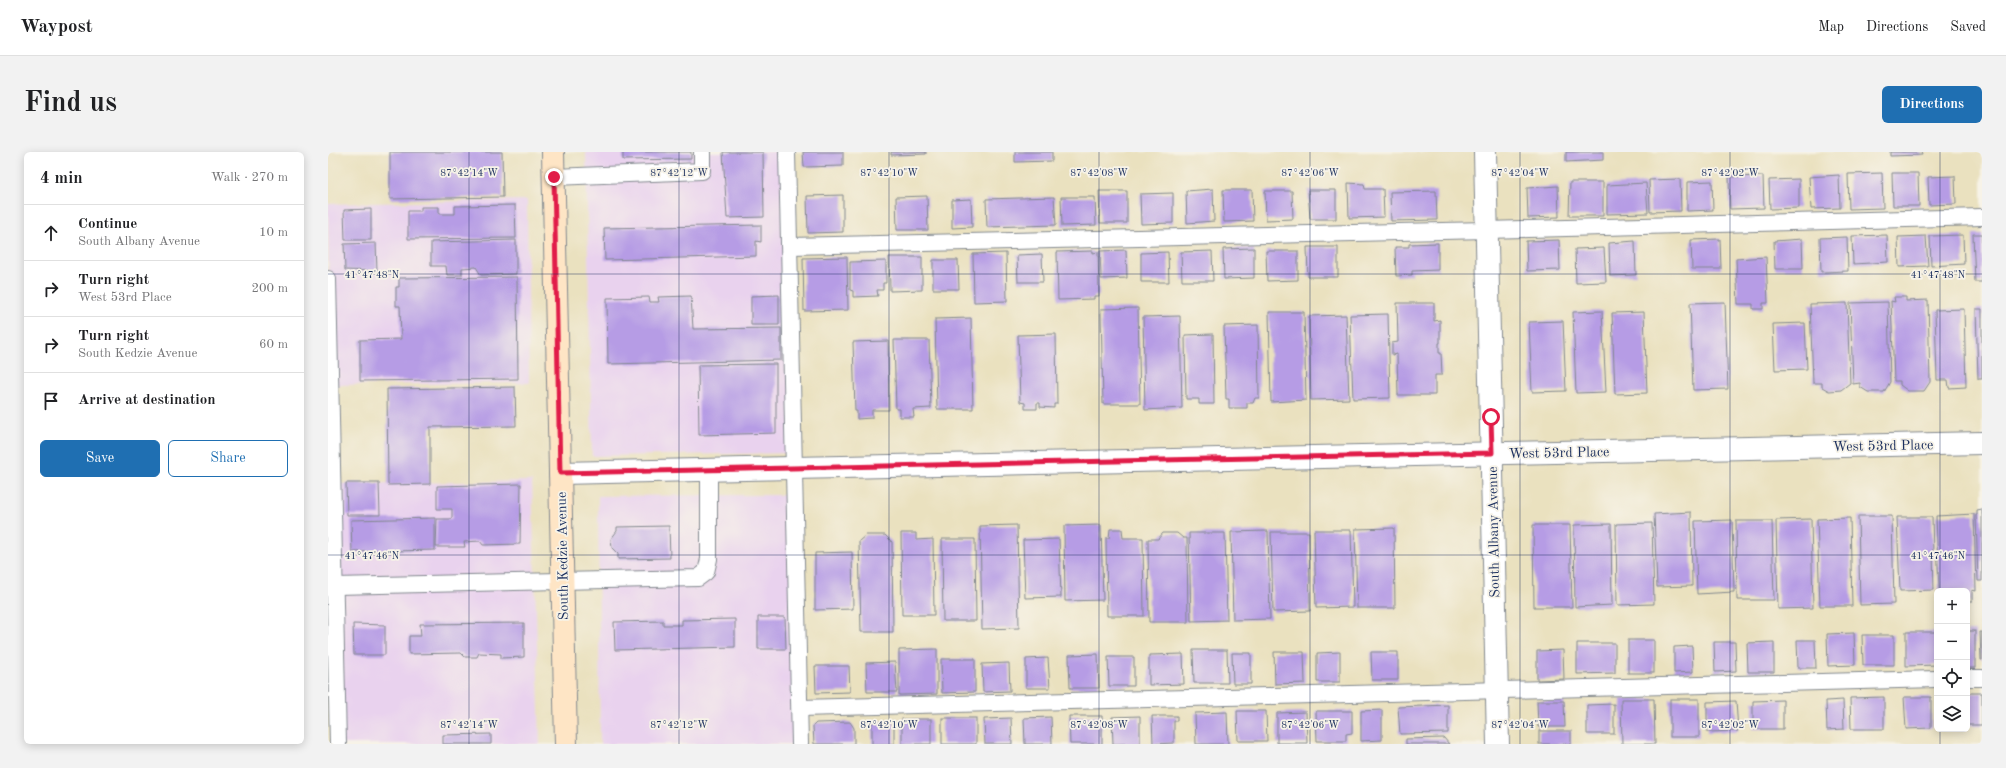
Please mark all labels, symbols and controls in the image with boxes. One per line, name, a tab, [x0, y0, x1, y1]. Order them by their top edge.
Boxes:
text: Waypost	[20, 18, 93, 37]
text: Map	[1818, 20, 1844, 34]
text: Directions	[1866, 20, 1928, 34]
text: Saved	[1950, 20, 1986, 34]
button: Directions	[1882, 86, 1982, 123]
text: Find us	[24, 90, 117, 118]
text: 87°42'14"W	[440, 168, 498, 178]
route end	[545, 168, 563, 186]
text: 87°42'12"W	[650, 168, 708, 178]
text: 87°42'10"W	[860, 168, 918, 178]
text: 87°42'08"W	[1070, 168, 1128, 178]
text: 87°42'06"W	[1281, 168, 1339, 178]
text: 87°42'04"W	[1491, 168, 1549, 178]
text: 87°42'02"W	[1701, 168, 1759, 178]
text: 4 min	[40, 170, 83, 187]
text: Walk · 270 m	[211, 171, 288, 184]
text: Continue	[78, 217, 137, 232]
icon: ahead	[40, 222, 62, 244]
text: 10 m	[259, 226, 288, 239]
text: South Albany Avenue	[78, 235, 200, 248]
text: 41°47'48"N	[345, 270, 400, 280]
text: 41°47'48"N	[1911, 270, 1966, 280]
text: Turn right	[78, 273, 149, 288]
icon: right	[40, 278, 62, 300]
text: 200 m	[251, 282, 288, 295]
text: West 53rd Place	[78, 291, 172, 304]
text: Turn right	[78, 329, 149, 344]
icon: right	[40, 334, 62, 356]
text: 60 m	[259, 338, 288, 351]
text: South Kedzie Avenue	[78, 347, 197, 360]
icon: arrive	[40, 390, 62, 412]
text: Arrive at destination	[78, 393, 216, 408]
route start	[1482, 408, 1500, 426]
street label: West 53rd Place	[1832, 438, 1934, 454]
button: Save	[40, 440, 160, 477]
button: Share	[168, 440, 288, 477]
street label: West 53rd Place	[1508, 445, 1610, 461]
street label: South Albany Avenue	[1486, 466, 1502, 598]
street label: South Kedzie Avenue	[555, 492, 571, 620]
text: 41°47'46"N	[345, 551, 400, 561]
text: 41°47'46"N	[1911, 551, 1966, 561]
map controls	[1934, 588, 1970, 732]
button: +	[1934, 588, 1970, 624]
button: −	[1934, 624, 1970, 660]
button: locate	[1934, 660, 1970, 696]
button: layers	[1934, 696, 1970, 732]
text: 87°42'14"W	[440, 720, 498, 730]
text: 87°42'12"W	[650, 720, 708, 730]
text: 87°42'10"W	[860, 720, 918, 730]
text: 87°42'08"W	[1070, 720, 1128, 730]
text: 87°42'06"W	[1281, 720, 1339, 730]
text: 87°42'04"W	[1491, 720, 1549, 730]
text: 87°42'02"W	[1701, 720, 1759, 730]

